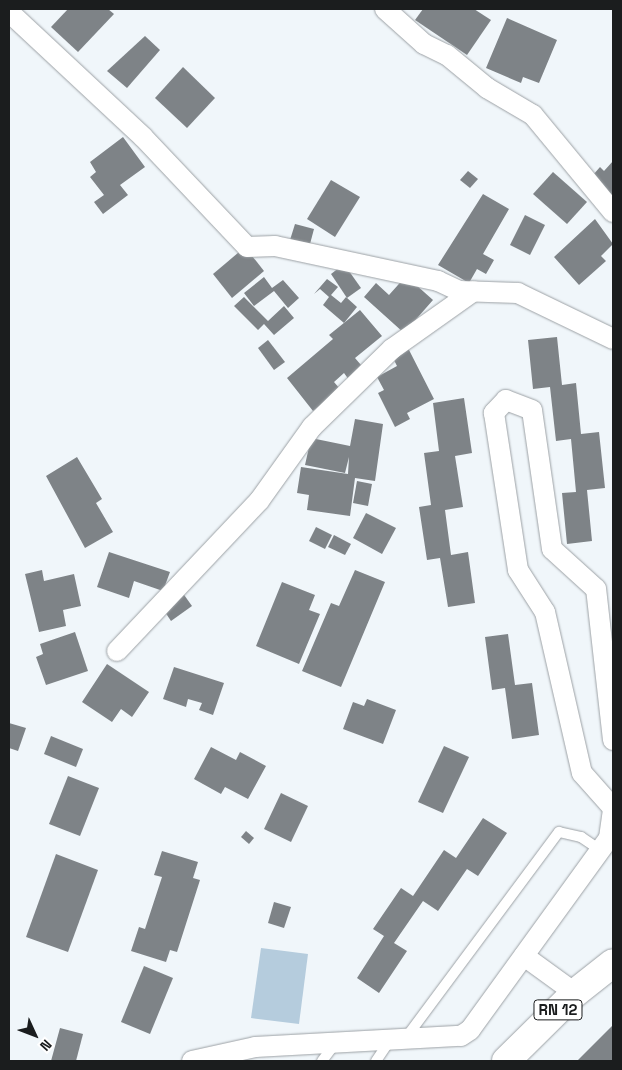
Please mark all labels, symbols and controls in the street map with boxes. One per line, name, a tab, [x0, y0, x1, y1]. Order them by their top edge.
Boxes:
road number: RN 12	[533, 998, 583, 1022]
north arrow	[10, 1010, 60, 1060]
text: N	[36, 1036, 56, 1055]

